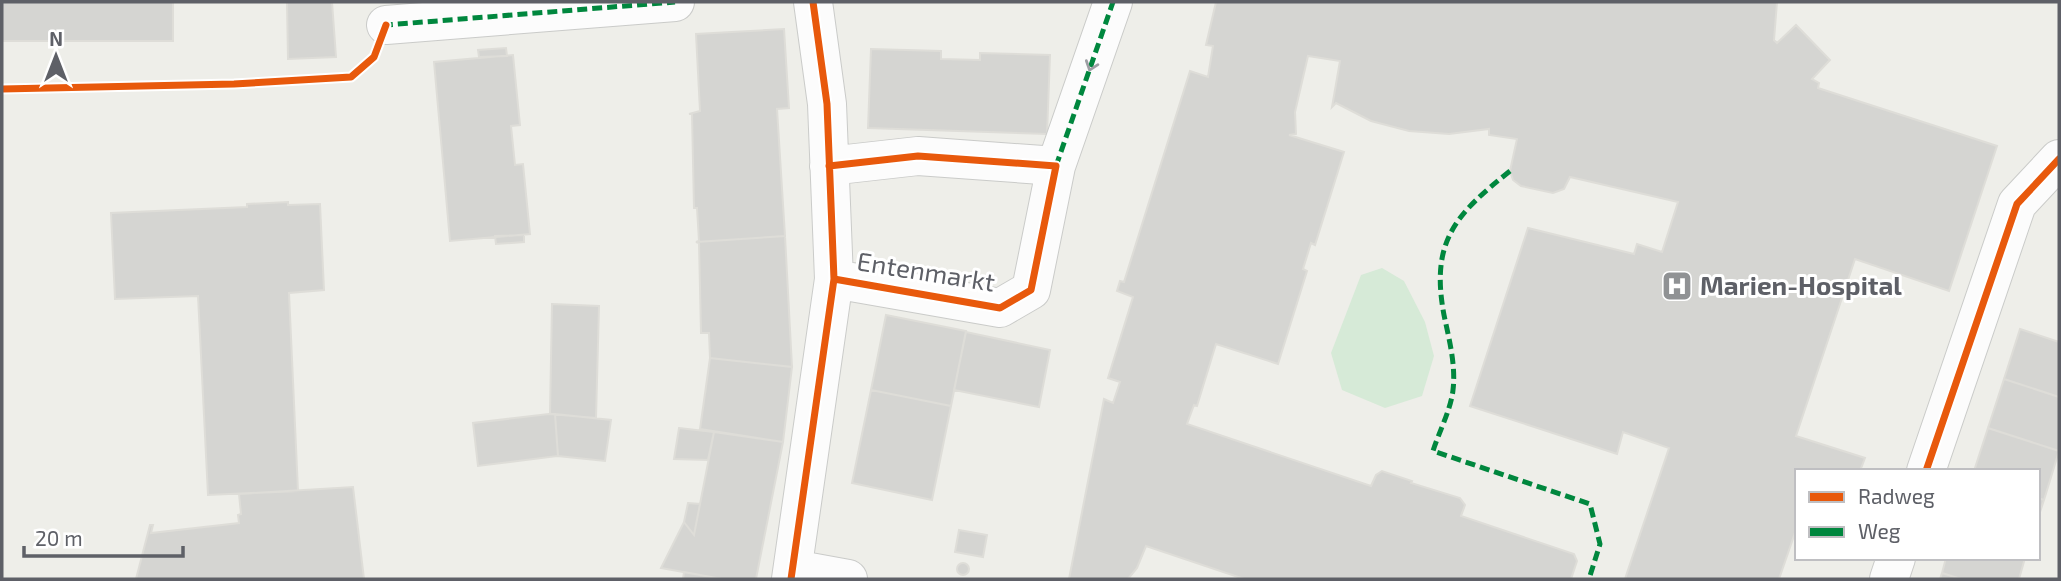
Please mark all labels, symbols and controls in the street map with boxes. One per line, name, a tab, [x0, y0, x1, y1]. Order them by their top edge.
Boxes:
north arrow	[21, 21, 91, 91]
text: N	[49, 27, 63, 50]
one-way arrow	[1085, 60, 1099, 72]
street label: Entenmarkt	[855, 244, 998, 297]
hospital icon: Marien-Hospital	[1660, 269, 1694, 303]
place label: Marien-Hospital	[1700, 269, 1902, 300]
legend	[1795, 469, 2040, 560]
text: Radweg	[1858, 483, 1935, 508]
scale bar	[24, 514, 184, 558]
text: Weg	[1858, 518, 1901, 543]
text: 20 m	[35, 525, 83, 550]

